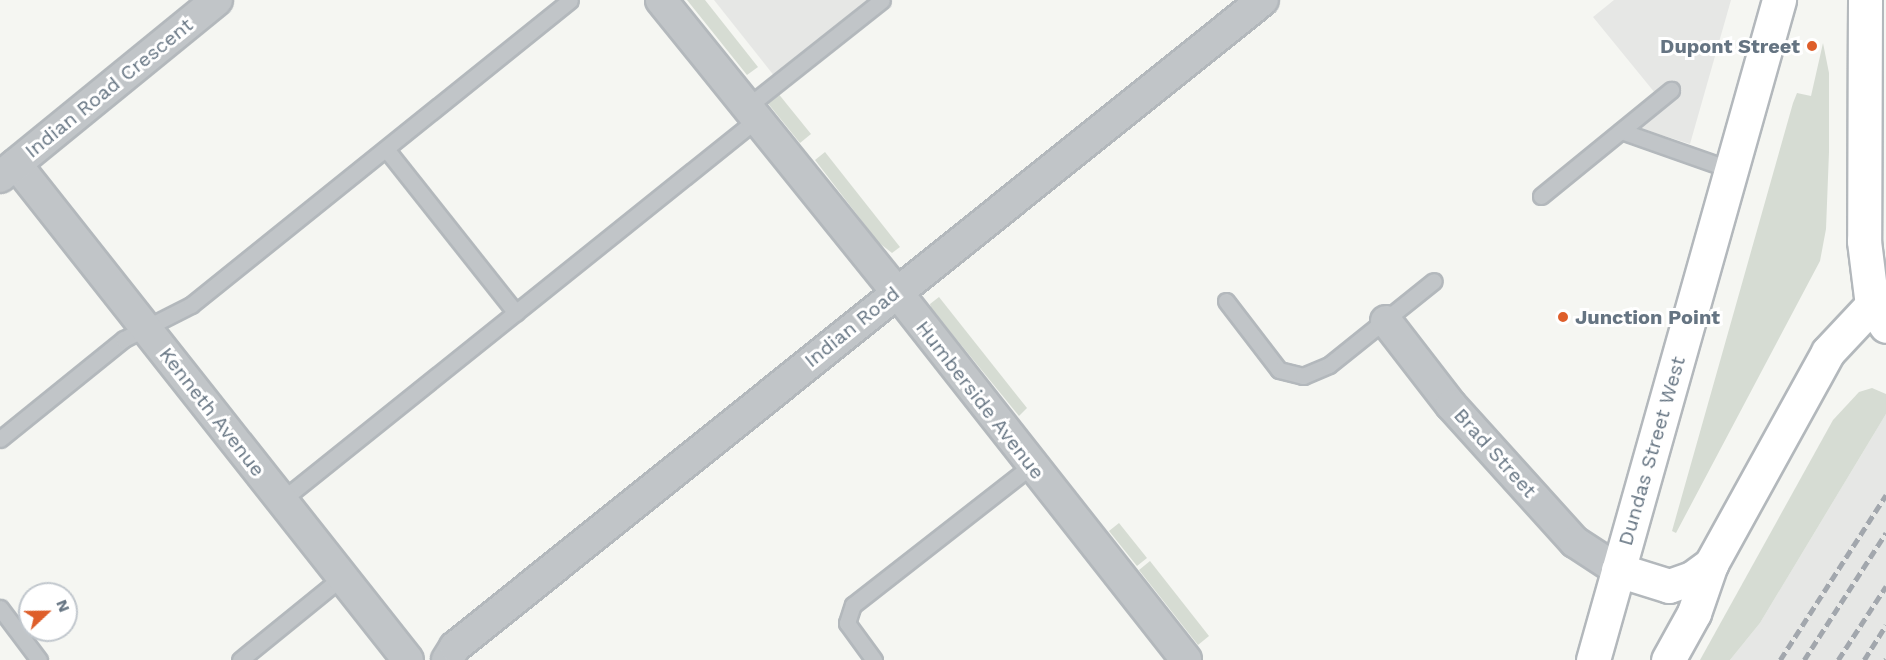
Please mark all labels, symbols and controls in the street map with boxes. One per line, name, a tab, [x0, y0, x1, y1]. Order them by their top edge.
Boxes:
street label: Indian Road Crescent	[20, 13, 198, 163]
place label: Dupont Street	[1660, 34, 1800, 58]
marker: Dupont Street	[1805, 39, 1819, 53]
street label: Indian Road	[800, 281, 904, 373]
place label: Junction Point	[1575, 305, 1720, 329]
marker: Junction Point	[1556, 310, 1570, 324]
street label: Humberside Avenue	[910, 316, 1050, 484]
street label: Kenneth Avenue	[154, 342, 270, 482]
street label: Dundas Street West	[1613, 353, 1691, 549]
street label: Brad Street	[1449, 403, 1541, 503]
north arrow	[18, 582, 78, 642]
text: N	[52, 597, 74, 615]

